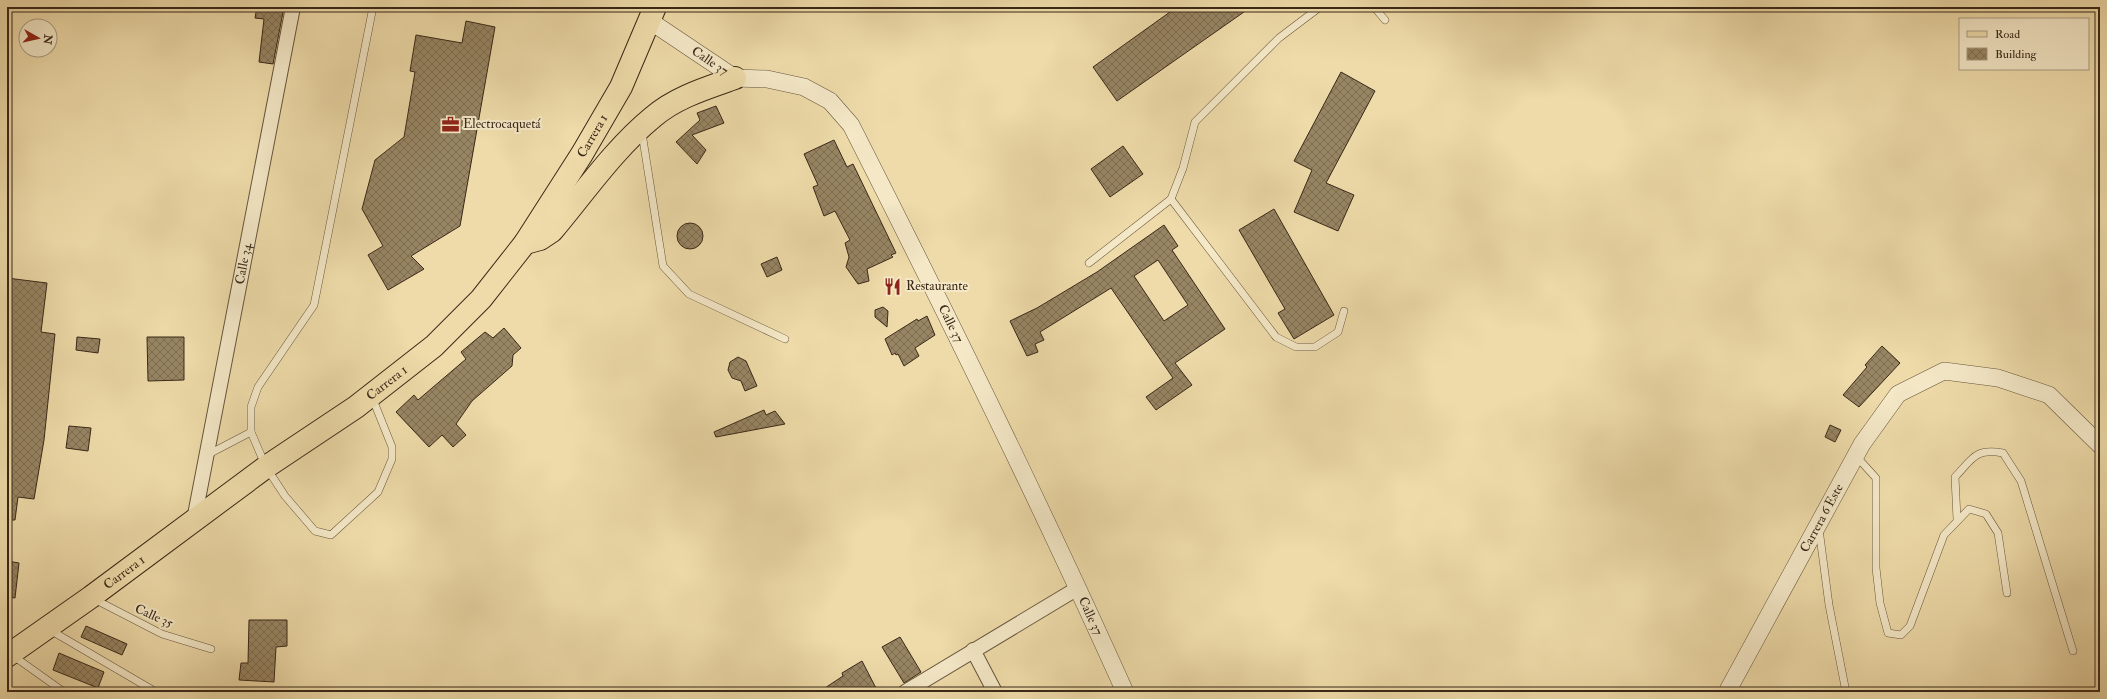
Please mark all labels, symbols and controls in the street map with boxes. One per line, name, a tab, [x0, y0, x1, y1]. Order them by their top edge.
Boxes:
north arrow	[18, 18, 58, 58]
legend	[1959, 18, 2089, 70]
text: Road	[1995, 27, 2020, 42]
text: N	[40, 33, 55, 46]
street label: Calle 37	[688, 43, 731, 79]
text: Building	[1995, 47, 2038, 62]
street label: Carrera 1	[574, 111, 612, 161]
office icon: Electrocaquetá	[440, 114, 460, 134]
place label: Electrocaquetá	[463, 116, 541, 132]
street label: Calle 34	[232, 241, 255, 286]
restaurant icon: Restaurante	[883, 276, 903, 296]
place label: Restaurante	[906, 278, 968, 294]
street label: Calle 37	[935, 302, 967, 346]
street label: Carrera 1	[363, 362, 411, 404]
street label: Carrera 6 Este	[1797, 481, 1847, 555]
street label: Carrera 1	[100, 552, 148, 593]
street label: Calle 37	[1075, 594, 1106, 638]
street label: Calle 35	[132, 600, 176, 632]

